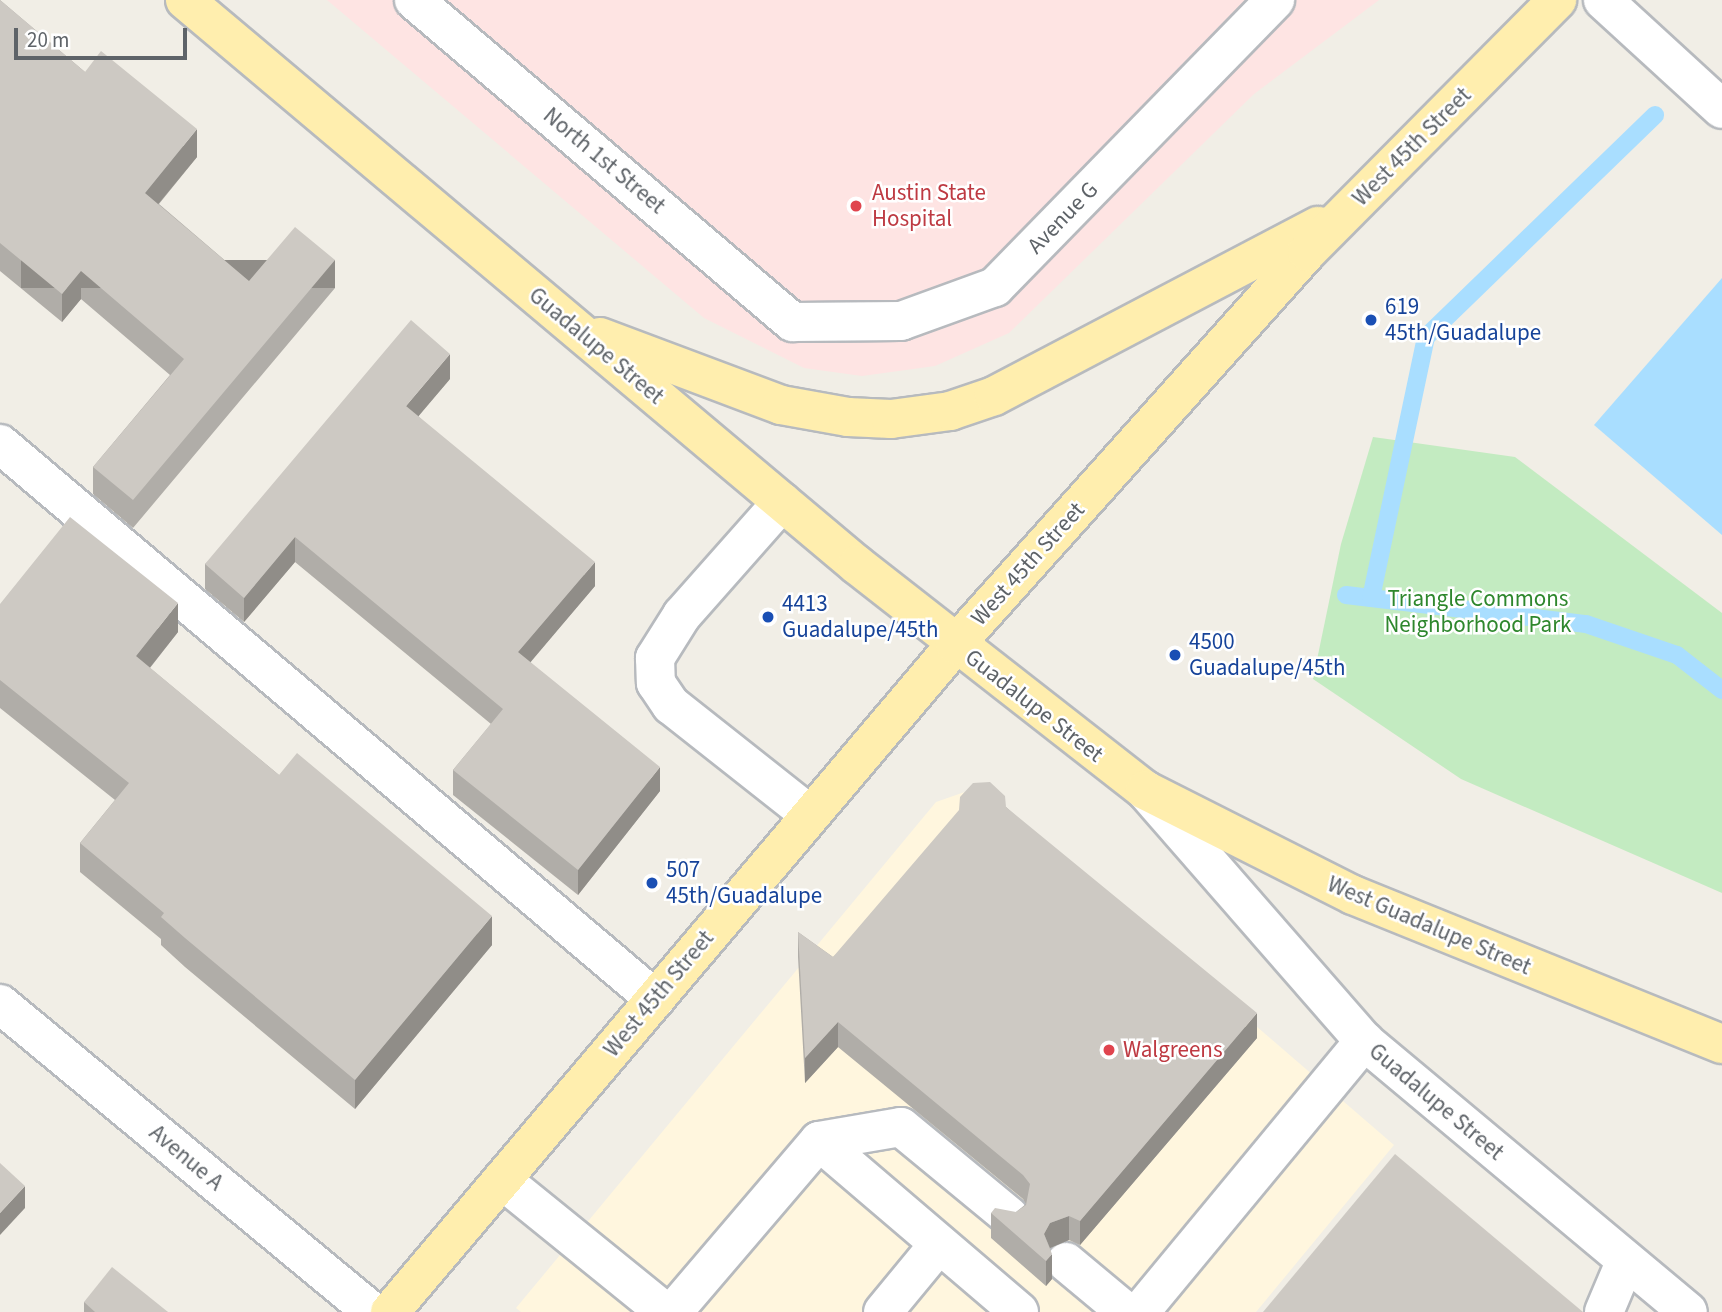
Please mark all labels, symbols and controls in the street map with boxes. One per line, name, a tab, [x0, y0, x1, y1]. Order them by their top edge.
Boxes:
scale bar	[18, 14, 191, 58]
text: 20 m	[27, 25, 69, 55]
street label: West 45th Street	[1347, 82, 1477, 212]
street label: North 1st Street	[537, 102, 671, 220]
street label: Avenue G	[1022, 176, 1104, 260]
place label: Austin State Hospital	[872, 179, 986, 233]
marker: Austin State Hospital	[846, 196, 866, 216]
street label: Guadalupe Street	[523, 282, 669, 410]
place label: 619 45th/Guadalupe	[1385, 293, 1541, 347]
marker: 619 45th/Guadalupe	[1363, 312, 1379, 328]
street label: West 45th Street	[965, 497, 1091, 631]
park label: Triangle Commons Neighborhood Park	[1384, 585, 1572, 639]
place label: 4413 Guadalupe/45th	[782, 590, 938, 644]
marker: 4413 Guadalupe/45th	[760, 609, 776, 625]
place label: 4500 Guadalupe/45th	[1189, 628, 1345, 682]
street label: Guadalupe Street	[960, 644, 1108, 768]
marker: 4500 Guadalupe/45th	[1167, 647, 1183, 663]
place label: 507 45th/Guadalupe	[666, 856, 822, 910]
street label: West Guadalupe Street	[1323, 871, 1535, 981]
marker: 507 45th/Guadalupe	[644, 875, 660, 891]
street label: West 45th Street	[598, 925, 720, 1063]
place label: Walgreens	[1123, 1036, 1223, 1064]
street label: Guadalupe Street	[1363, 1038, 1509, 1166]
marker: Walgreens	[1101, 1042, 1117, 1058]
street label: Avenue A	[143, 1119, 229, 1197]

